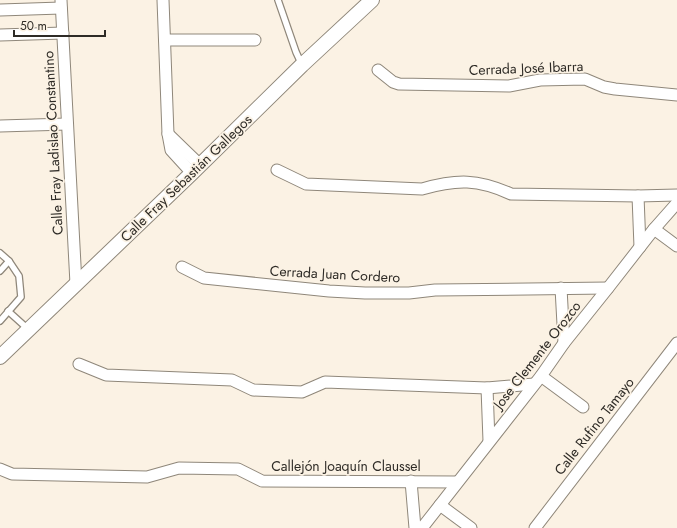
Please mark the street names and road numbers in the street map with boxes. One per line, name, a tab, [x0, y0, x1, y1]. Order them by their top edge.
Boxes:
street label: Calle Fray Ladislao Constantino	[38, 50, 68, 236]
street label: Cerrada José Ibarra	[468, 56, 584, 80]
street label: Calle Fray Sebastián Gallegos	[116, 110, 256, 246]
street label: Cerrada Juan Cordero	[269, 261, 401, 287]
street label: Jose Clemente Orozco	[487, 297, 586, 415]
street label: Calle Rufino Tamayo	[549, 373, 639, 479]
street label: Callejón Joaquín Claussel	[271, 456, 421, 476]

